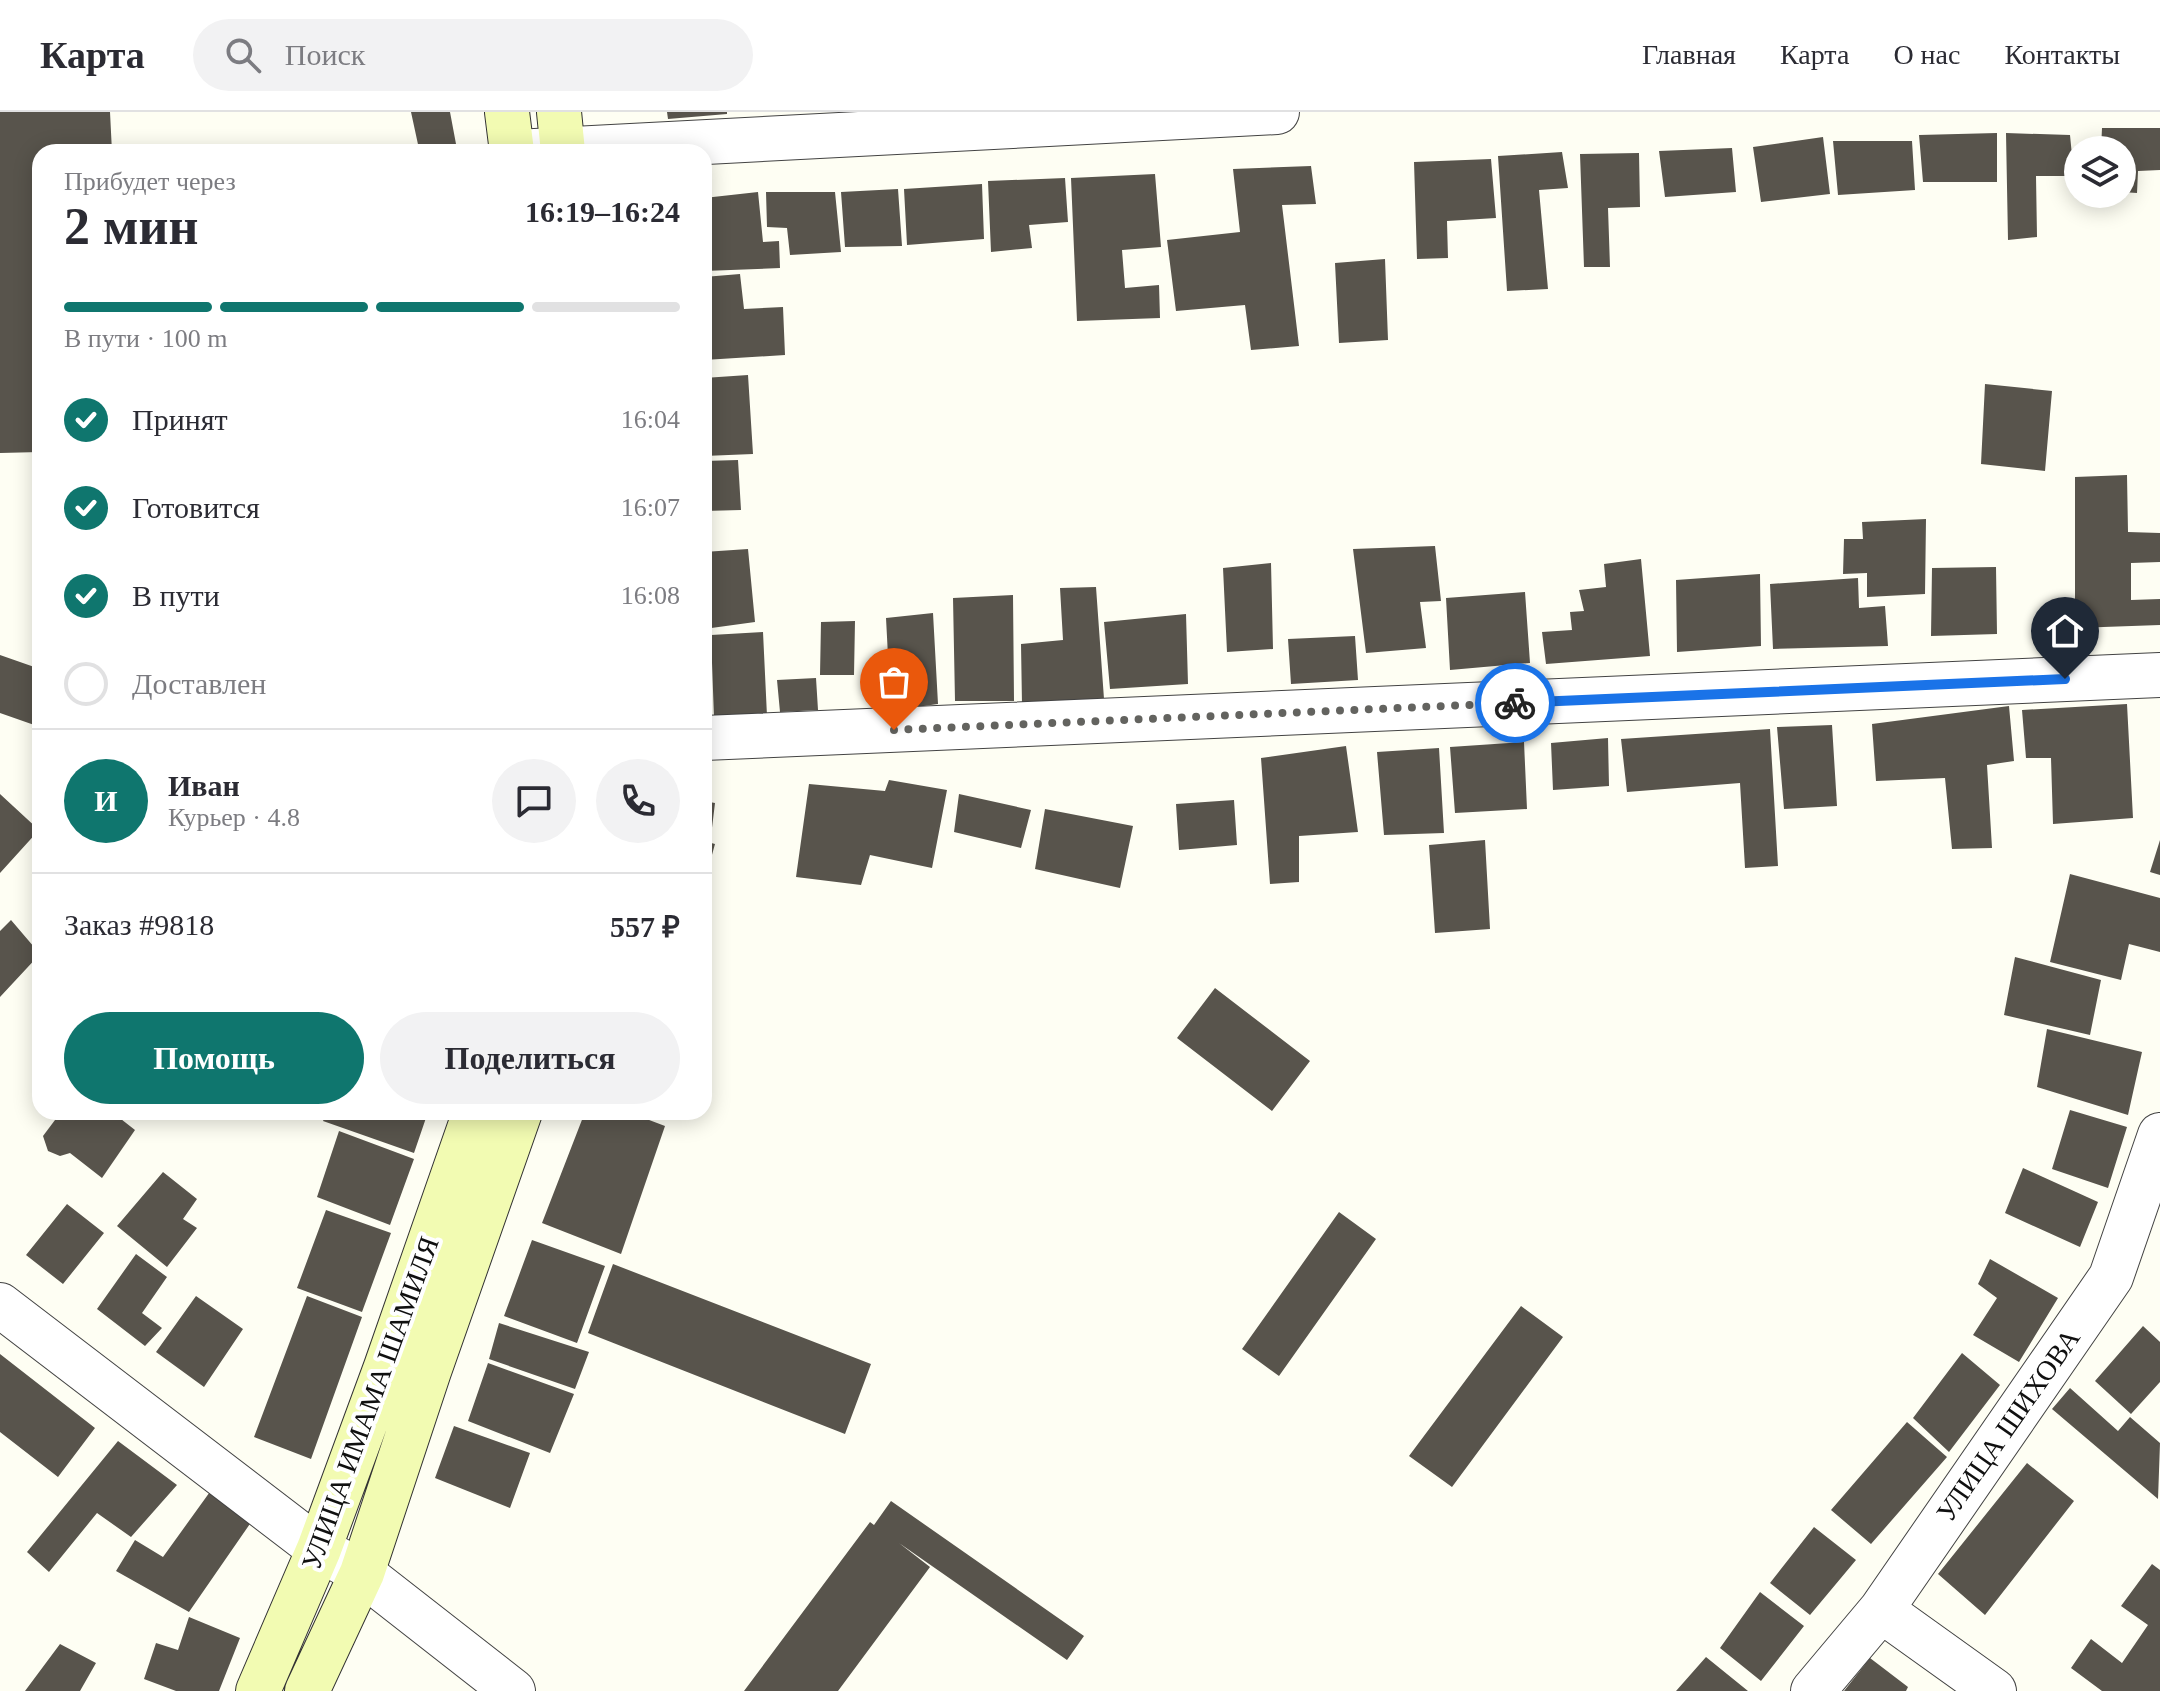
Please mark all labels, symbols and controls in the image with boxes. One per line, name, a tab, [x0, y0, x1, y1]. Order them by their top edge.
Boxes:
search box	[193, 19, 753, 91]
icon: search	[221, 33, 265, 77]
text: Карта	[40, 34, 145, 76]
text: Поиск	[285, 38, 365, 71]
text: Главная	[1642, 39, 1736, 70]
text: Карта	[1780, 39, 1849, 70]
text: О нас	[1893, 39, 1960, 70]
text: Контакты	[2004, 39, 2120, 70]
map controls	[2064, 136, 2136, 208]
button: layers	[2064, 136, 2136, 208]
text: Прибудет через	[64, 167, 236, 196]
text: 16:19–16:24	[525, 195, 680, 228]
text: 2 мин	[64, 198, 198, 255]
text: В пути · 100 m	[64, 324, 227, 353]
icon: check	[64, 398, 108, 442]
text: Принят	[132, 403, 228, 436]
text: 16:04	[621, 405, 680, 434]
icon: check	[64, 486, 108, 530]
text: Готовится	[132, 491, 260, 524]
text: 16:07	[621, 493, 680, 522]
icon: check	[64, 574, 108, 618]
text: В пути	[132, 579, 220, 612]
text: 16:08	[621, 581, 680, 610]
pin	[2031, 597, 2099, 679]
icon: home	[2043, 609, 2087, 653]
pin	[860, 648, 928, 730]
icon: bag	[872, 660, 916, 704]
courier	[1475, 663, 1555, 743]
text: Доставлен	[132, 667, 266, 700]
icon: bike	[1493, 681, 1537, 725]
button: chat	[492, 759, 576, 843]
button: phone	[596, 759, 680, 843]
text: Иван	[168, 769, 240, 802]
text: И	[94, 784, 118, 817]
text: Курьер · 4.8	[168, 803, 300, 832]
text: Заказ #9818	[64, 908, 214, 941]
text: 557 ₽	[610, 910, 680, 943]
button: Помощь	[64, 1012, 364, 1104]
button: Поделиться	[380, 1012, 680, 1104]
street label: УЛИЦА ИМАМА ШАМИЛЯ	[295, 1232, 445, 1574]
street label: УЛИЦА ШИХОВА	[1930, 1322, 2087, 1527]

